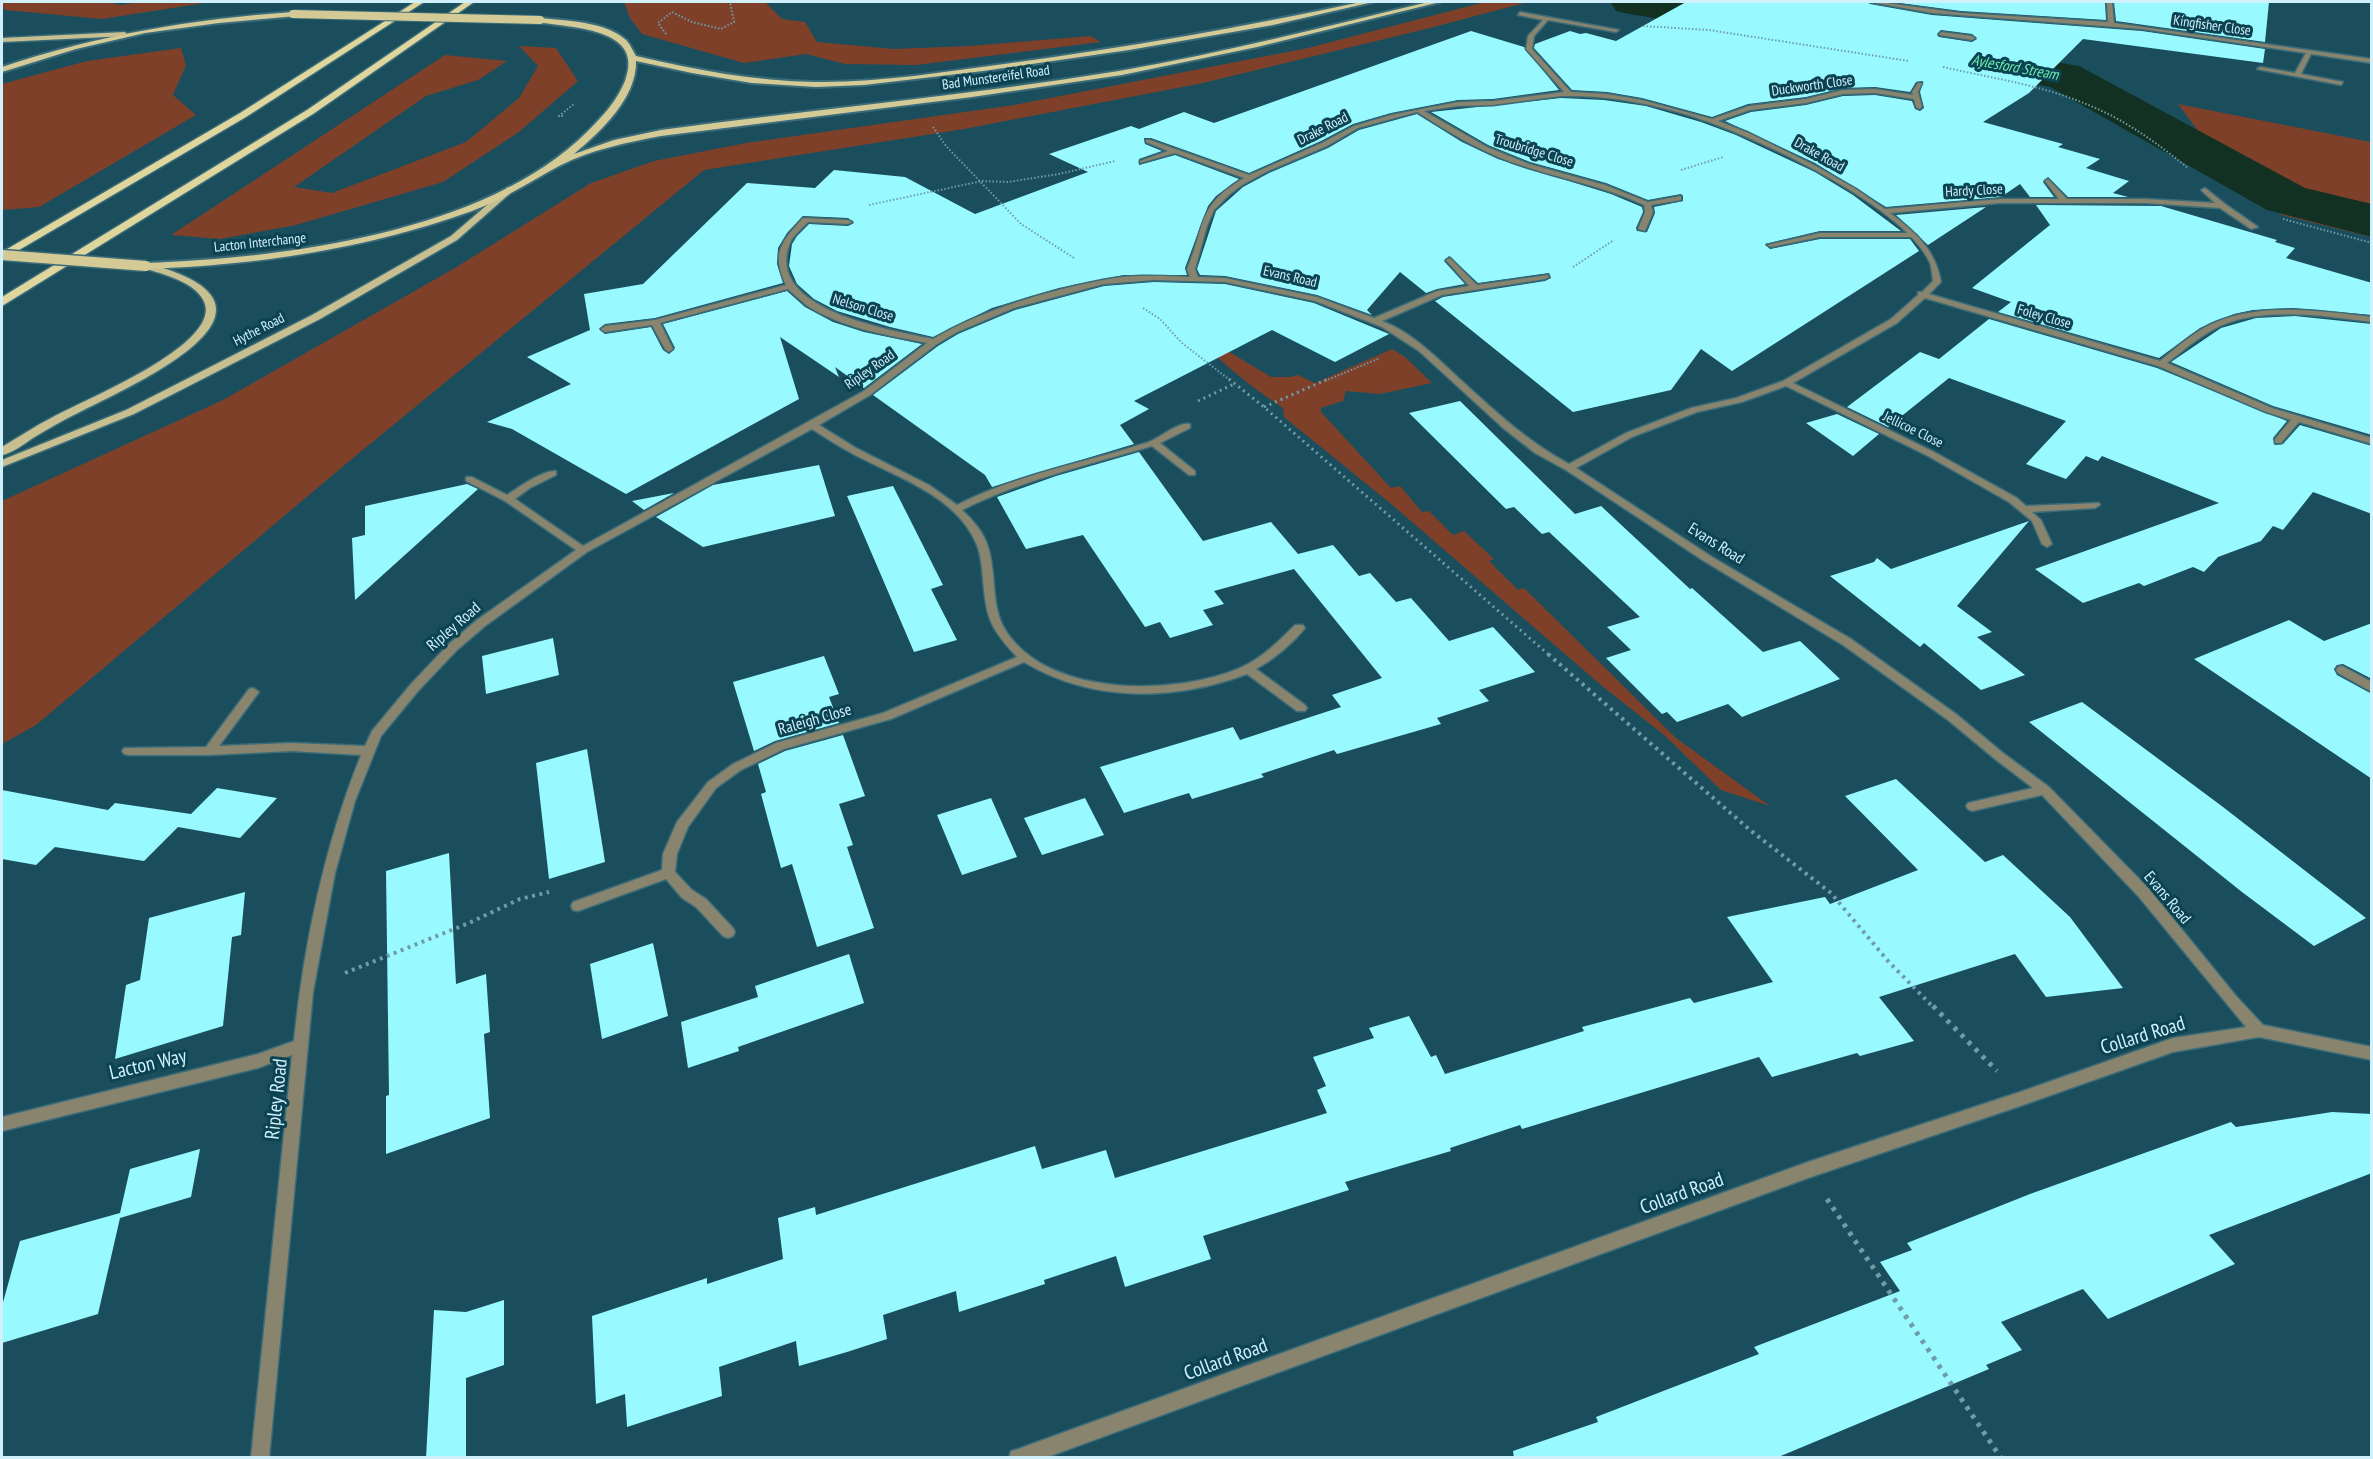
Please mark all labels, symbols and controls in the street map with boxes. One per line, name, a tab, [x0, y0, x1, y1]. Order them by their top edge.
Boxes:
street label: Kingfisher Close	[2172, 12, 2252, 40]
water label: Aylesford Stream	[1970, 52, 2060, 84]
street label: Bad Munstereifel Road	[941, 62, 1051, 94]
street label: Duckworth Close	[1771, 72, 1853, 100]
street label: Drake Road	[1295, 109, 1351, 149]
street label: Troubridge Close	[1493, 131, 1575, 171]
street label: Drake Road	[1791, 134, 1847, 176]
street label: Hardy Close	[1945, 181, 2003, 201]
street label: Lacton Interchange	[213, 230, 307, 256]
street label: Evans Road	[1261, 263, 1319, 291]
street label: Nelson Close	[831, 291, 895, 325]
street label: Foley Close	[2015, 301, 2073, 333]
street label: Hythe Road	[231, 310, 287, 350]
street label: Ripley Road	[842, 347, 898, 393]
street label: Jellicoe Close	[1880, 408, 1946, 452]
street label: Evans Road	[1684, 519, 1748, 569]
street label: Ripley Road	[423, 598, 485, 656]
street label: Raleigh Close	[776, 700, 854, 740]
street label: Evans Road	[2140, 868, 2194, 928]
street label: Collard Road	[2098, 1012, 2188, 1060]
street label: Lacton Way	[107, 1044, 189, 1086]
street label: Ripley Road	[261, 1057, 293, 1141]
street label: Collard Road	[1637, 1168, 1727, 1220]
street label: Collard Road	[1181, 1334, 1271, 1386]

